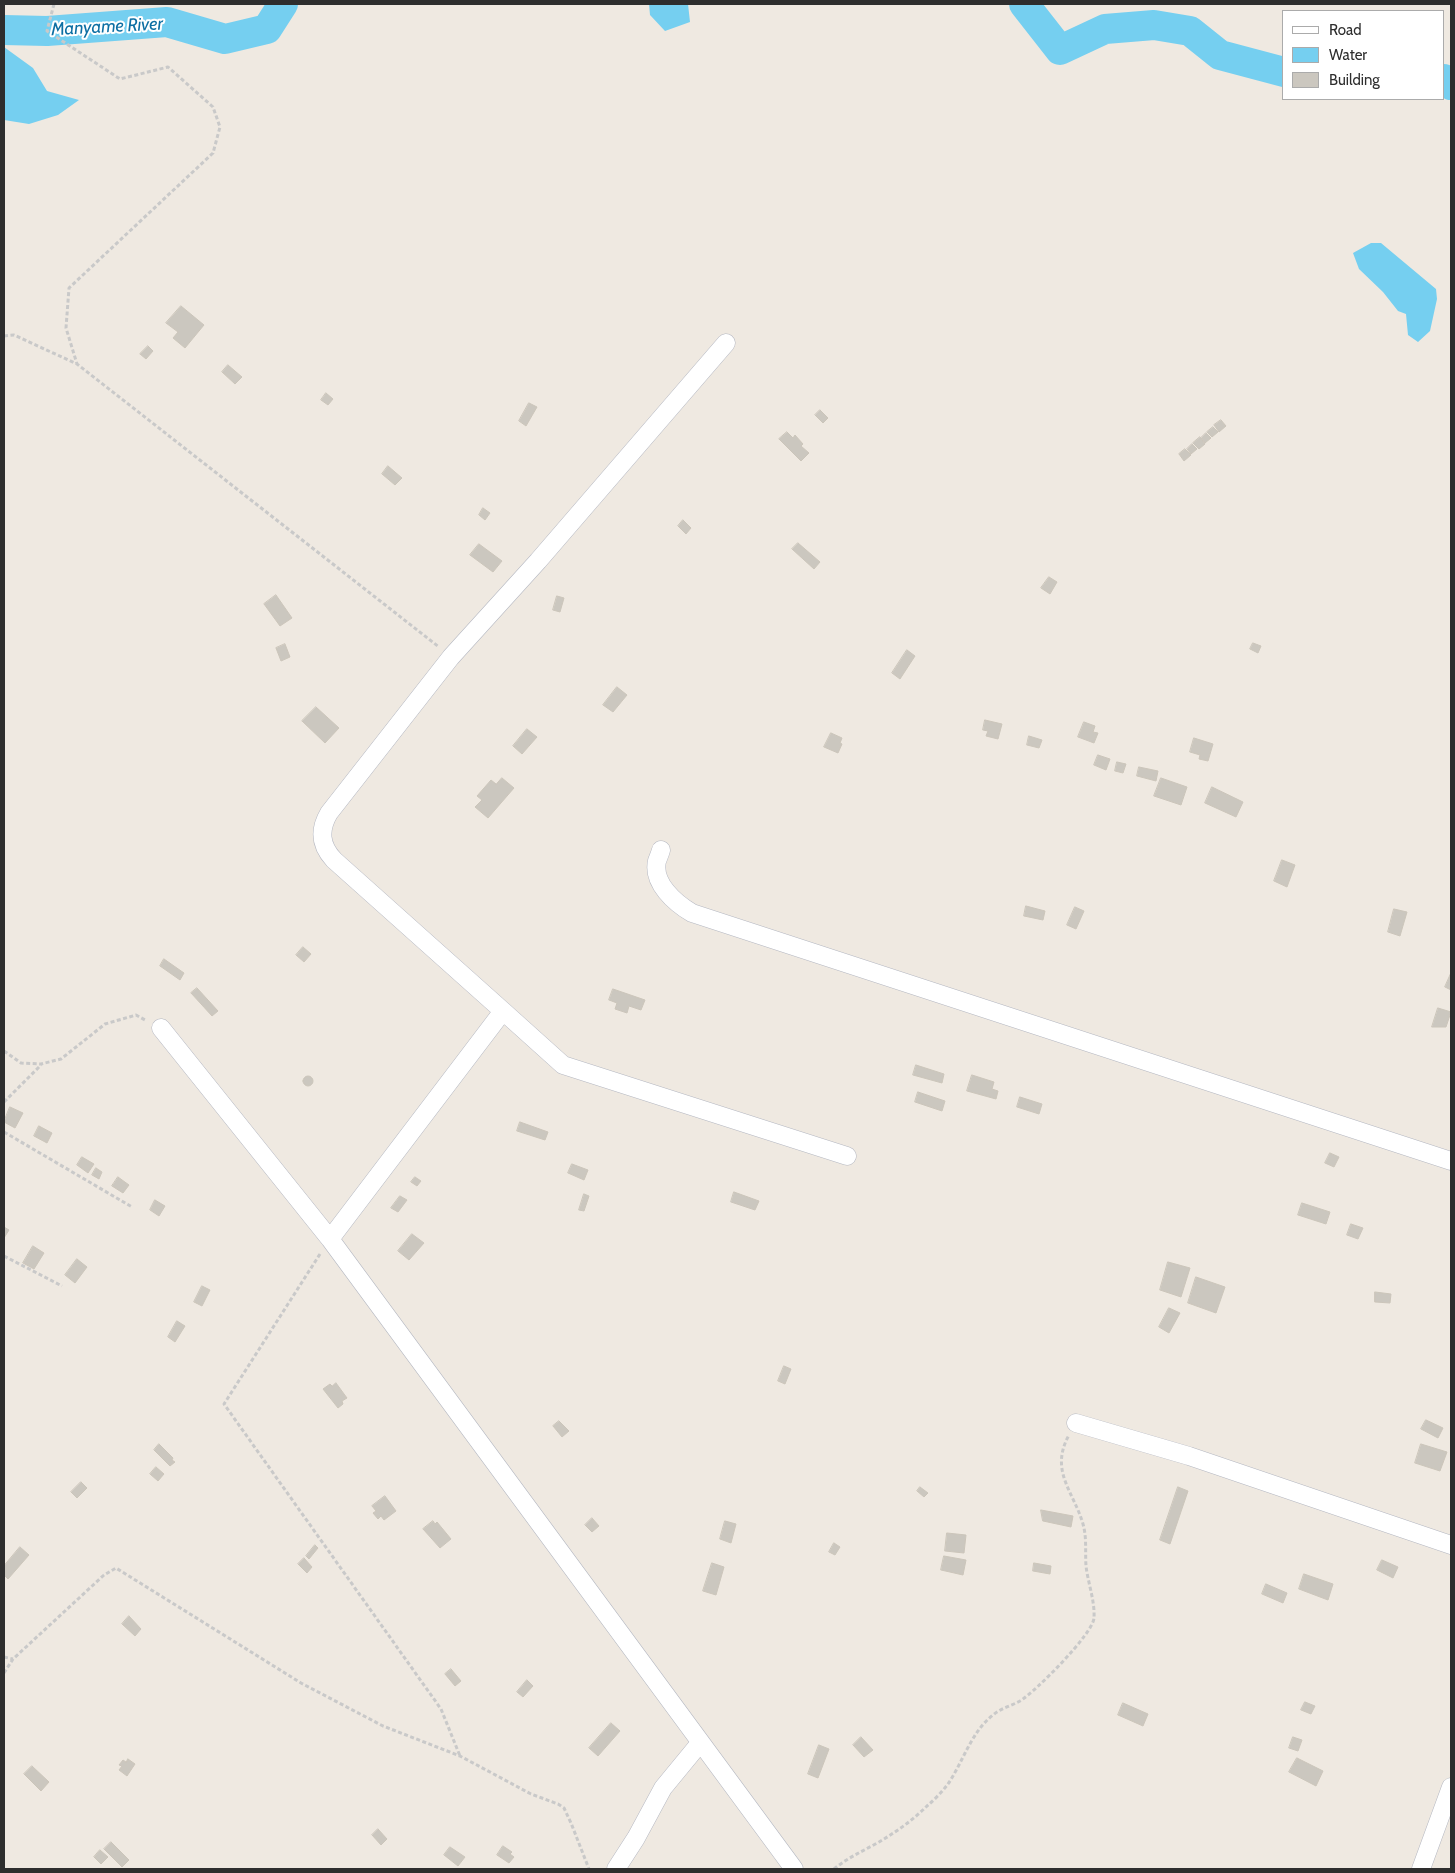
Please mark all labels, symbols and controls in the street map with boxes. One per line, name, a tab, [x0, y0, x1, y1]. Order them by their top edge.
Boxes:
legend	[1282, 10, 1445, 100]
water label: Manyame River	[51, 13, 163, 41]
text: Road	[1329, 21, 1362, 39]
text: Water	[1329, 46, 1367, 64]
text: Building	[1329, 71, 1380, 89]

